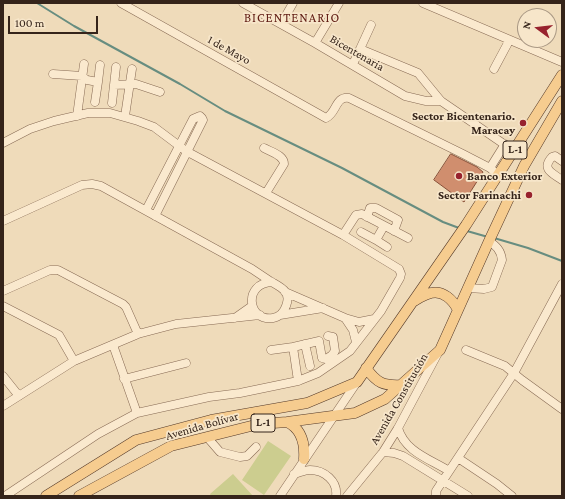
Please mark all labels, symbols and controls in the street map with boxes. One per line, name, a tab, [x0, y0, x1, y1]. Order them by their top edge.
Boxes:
scale bar	[10, 8, 100, 34]
north arrow	[517, 8, 557, 48]
district label: BICENTENARIO	[244, 10, 340, 26]
text: 100 m	[15, 16, 44, 30]
text: N	[520, 20, 533, 30]
street label: 1 de Mayo	[205, 32, 253, 68]
street label: Bicentenaria	[327, 32, 387, 74]
place label: Sector Bicentenario. Maracay	[412, 109, 515, 137]
marker: Sector Bicentenario. Maracay	[518, 118, 528, 128]
road number: L-1	[503, 141, 527, 159]
place label: Banco Exterior	[467, 169, 542, 183]
marker: Banco Exterior	[454, 171, 464, 181]
place label: Sector Farinachi	[438, 188, 521, 202]
marker: Sector Farinachi	[524, 190, 534, 200]
street label: Avenida Constitución	[367, 351, 431, 447]
street label: Avenida Bolívar	[164, 409, 240, 443]
road number: L-1	[251, 414, 275, 432]

